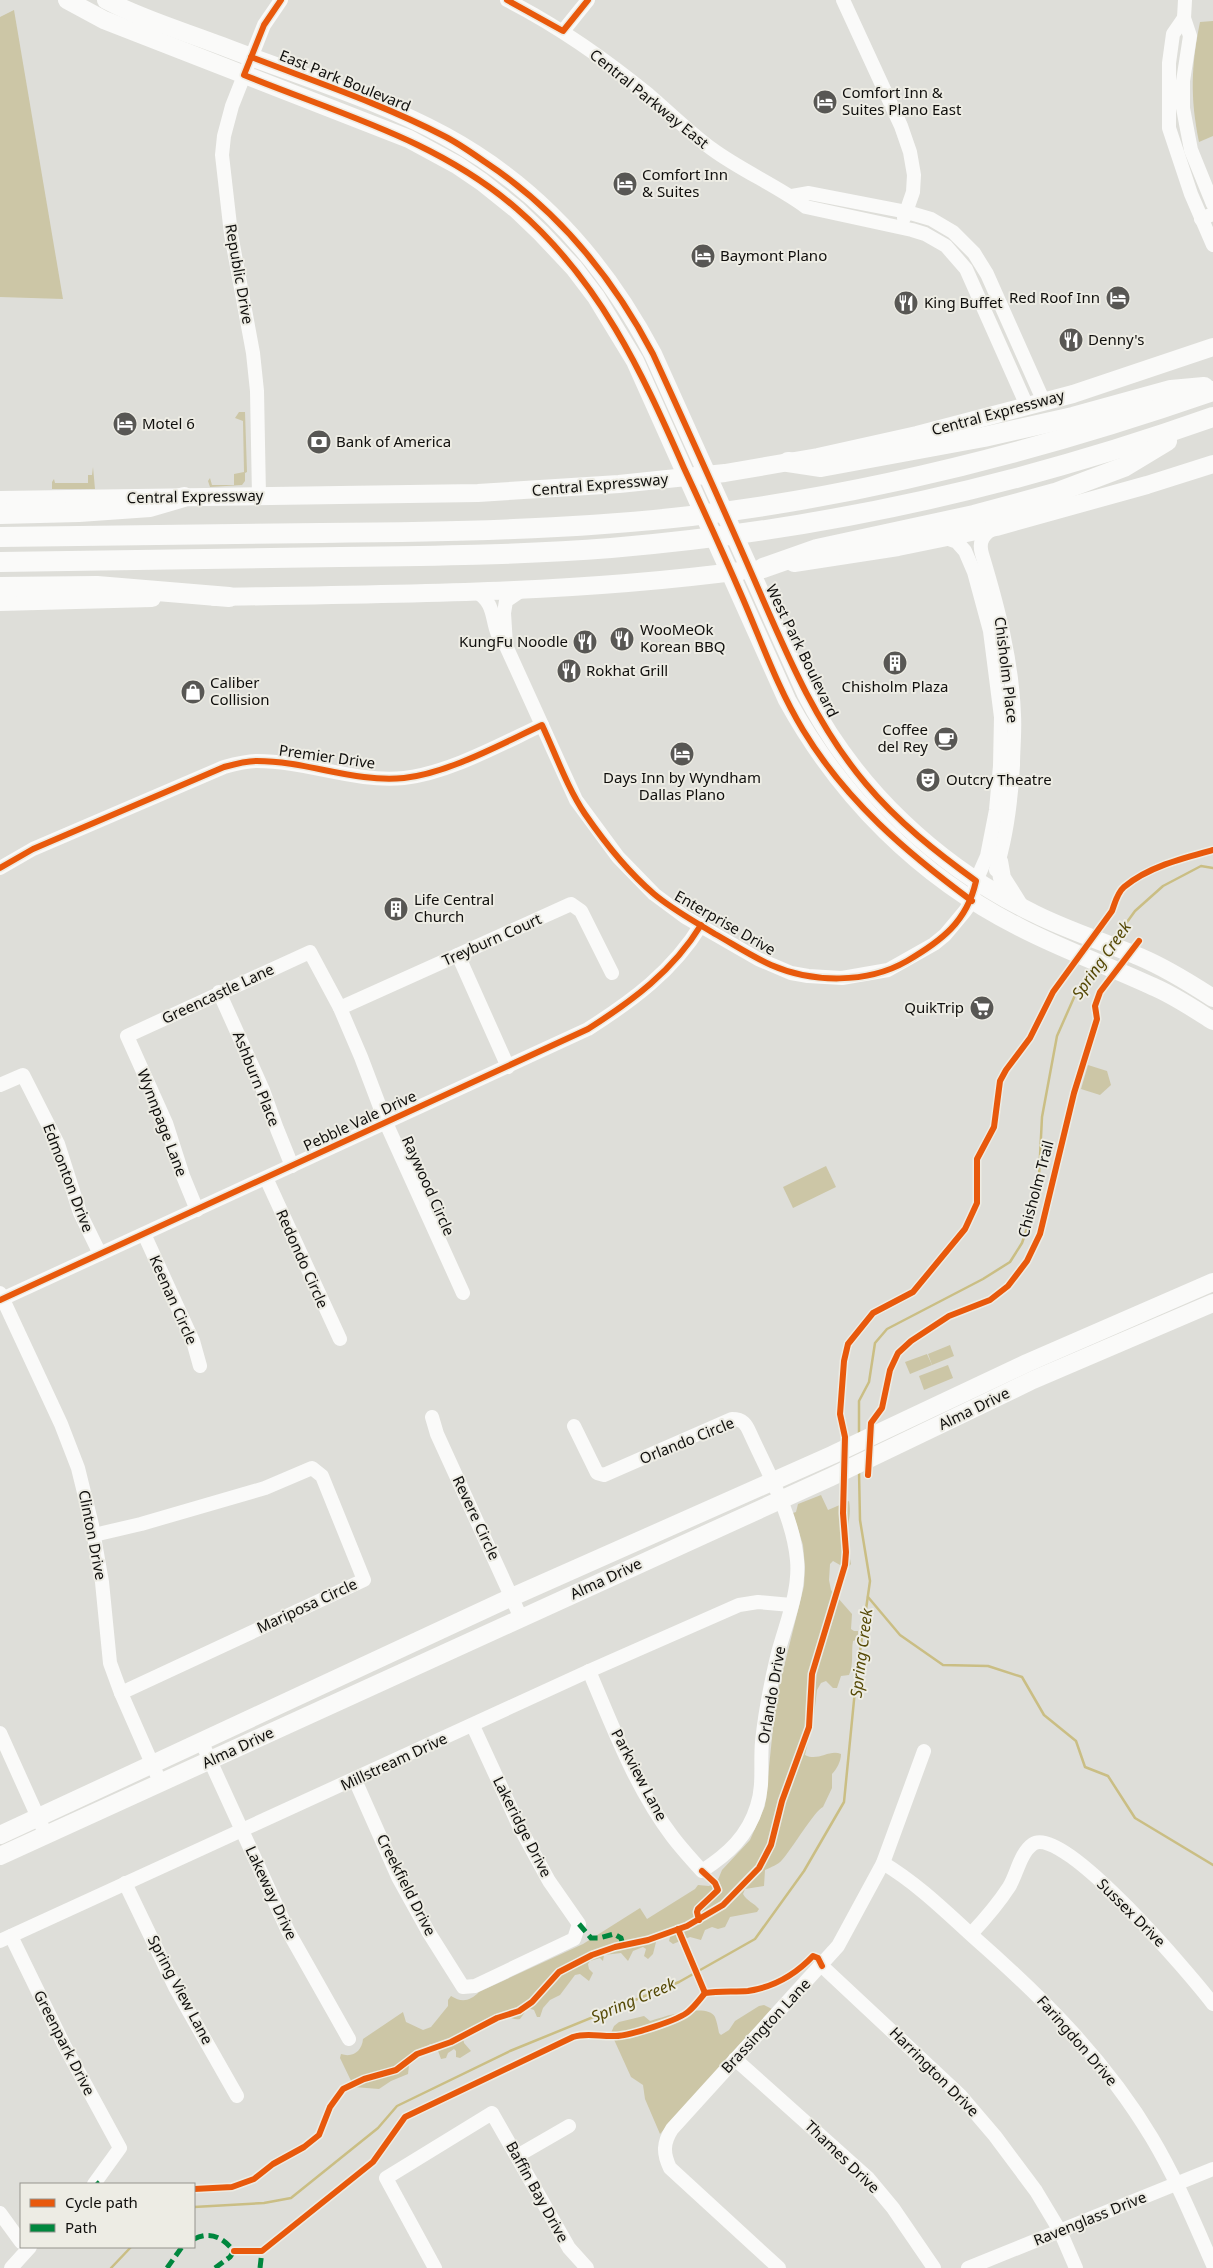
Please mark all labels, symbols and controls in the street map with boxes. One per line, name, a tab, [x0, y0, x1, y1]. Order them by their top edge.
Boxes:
street label: Central Parkway East	[586, 44, 714, 153]
street label: East Park Boulevard	[277, 45, 414, 116]
place label: Comfort Inn & Suites Plano East	[842, 82, 962, 119]
hotel icon: Comfort Inn & Suites Plano East	[812, 89, 838, 115]
place label: Comfort Inn & Suites	[642, 164, 728, 201]
hotel icon: Comfort Inn & Suites	[612, 171, 638, 197]
street label: Republic Drive	[221, 222, 259, 326]
hotel icon: Baymont Plano	[690, 243, 716, 269]
place label: Baymont Plano	[720, 245, 827, 265]
hotel icon: Red Roof Inn	[1105, 285, 1131, 311]
place label: Red Roof Inn	[1009, 287, 1100, 307]
restaurant icon: King Buffet	[893, 290, 919, 316]
place label: King Buffet	[924, 292, 1003, 312]
restaurant icon: Denny's	[1058, 327, 1084, 353]
place label: Denny's	[1088, 329, 1144, 349]
street label: Central Expressway	[929, 385, 1067, 439]
hotel icon: Motel 6	[112, 411, 138, 437]
place label: Motel 6	[142, 413, 195, 433]
bank icon: Bank of America	[306, 429, 332, 455]
place label: Bank of America	[336, 431, 451, 451]
street label: Central Expressway	[531, 468, 669, 500]
street label: Central Expressway	[126, 485, 264, 507]
street label: West Park Boulevard	[762, 581, 844, 720]
street label: Chisholm Place	[991, 616, 1023, 724]
place label: WooMeOk Korean BBQ	[640, 619, 726, 656]
restaurant icon: WooMeOk Korean BBQ	[609, 626, 635, 652]
restaurant icon: KungFu Noodle	[572, 629, 598, 655]
place label: KungFu Noodle	[459, 631, 568, 651]
building icon: Chisholm Plaza	[882, 650, 908, 676]
restaurant icon: Rokhat Grill	[556, 658, 582, 684]
place label: Rokhat Grill	[586, 660, 668, 680]
place label: Caliber Collision	[210, 672, 270, 709]
place label: Chisholm Plaza	[842, 676, 948, 696]
shop icon: Caliber Collision	[180, 679, 206, 705]
place label: Coffee del Rey	[877, 719, 928, 756]
cafe icon: Coffee del Rey	[933, 726, 959, 752]
street label: Premier Drive	[278, 739, 377, 773]
hotel icon: Days Inn by Wyndham Dallas Plano	[669, 741, 695, 767]
place label: Days Inn by Wyndham Dallas Plano	[603, 767, 761, 804]
theatre icon: Outcry Theatre	[915, 767, 941, 793]
place label: Outcry Theatre	[946, 769, 1052, 789]
street label: Enterprise Drive	[671, 885, 780, 959]
place label: Life Central Church	[414, 889, 494, 926]
building icon: Life Central Church	[383, 896, 409, 922]
street label: Treyburn Court	[439, 908, 545, 970]
water label: Spring Creek	[1066, 916, 1136, 1003]
street label: Greencastle Lane	[158, 958, 277, 1028]
supermarket icon: QuikTrip	[969, 995, 995, 1021]
place label: QuikTrip	[904, 997, 964, 1017]
street label: Ashburn Place	[229, 1028, 285, 1129]
street label: Wynnpage Lane	[133, 1066, 193, 1179]
street label: Pebble Vale Drive	[300, 1085, 419, 1155]
street label: Edmonton Drive	[39, 1121, 99, 1235]
street label: Raywood Circle	[398, 1133, 460, 1239]
street label: Chisholm Trail	[1012, 1138, 1058, 1239]
street label: Redondo Circle	[272, 1206, 334, 1311]
street label: Keenan Circle	[145, 1252, 203, 1347]
street label: Alma Drive	[935, 1382, 1012, 1434]
street label: Orlando Circle	[636, 1412, 737, 1468]
street label: Revere Circle	[449, 1472, 505, 1563]
street label: Clinton Drive	[74, 1488, 112, 1582]
street label: Alma Drive	[567, 1553, 645, 1603]
street label: Mariposa Circle	[253, 1573, 360, 1637]
water label: Spring Creek	[845, 1606, 878, 1699]
street label: Orlando Drive	[753, 1644, 789, 1745]
street label: Alma Drive	[199, 1722, 277, 1772]
street label: Parkview Lane	[607, 1725, 672, 1824]
street label: Millstream Drive	[337, 1728, 450, 1795]
street label: Lakeridge Drive	[489, 1773, 557, 1880]
street label: Creekfield Drive	[373, 1830, 441, 1939]
street label: Lakeway Drive	[241, 1842, 302, 1943]
street label: Sussex Drive	[1093, 1874, 1170, 1951]
street label: Spring View Lane	[144, 1932, 218, 2047]
water label: Spring Creek	[587, 1972, 680, 2028]
street label: Brassington Lane	[716, 1974, 814, 2077]
street label: Greenpark Drive	[30, 1986, 100, 2099]
street label: Faringdon Drive	[1033, 1991, 1122, 2090]
street label: Harrington Drive	[886, 2022, 984, 2120]
street label: Thames Drive	[801, 2115, 884, 2197]
street label: Baffin Bay Drive	[502, 2138, 574, 2245]
legend	[20, 2183, 195, 2248]
street label: Ravenglass Drive	[1030, 2186, 1149, 2250]
text: Cycle path	[65, 2192, 138, 2212]
text: Path	[65, 2217, 97, 2237]

